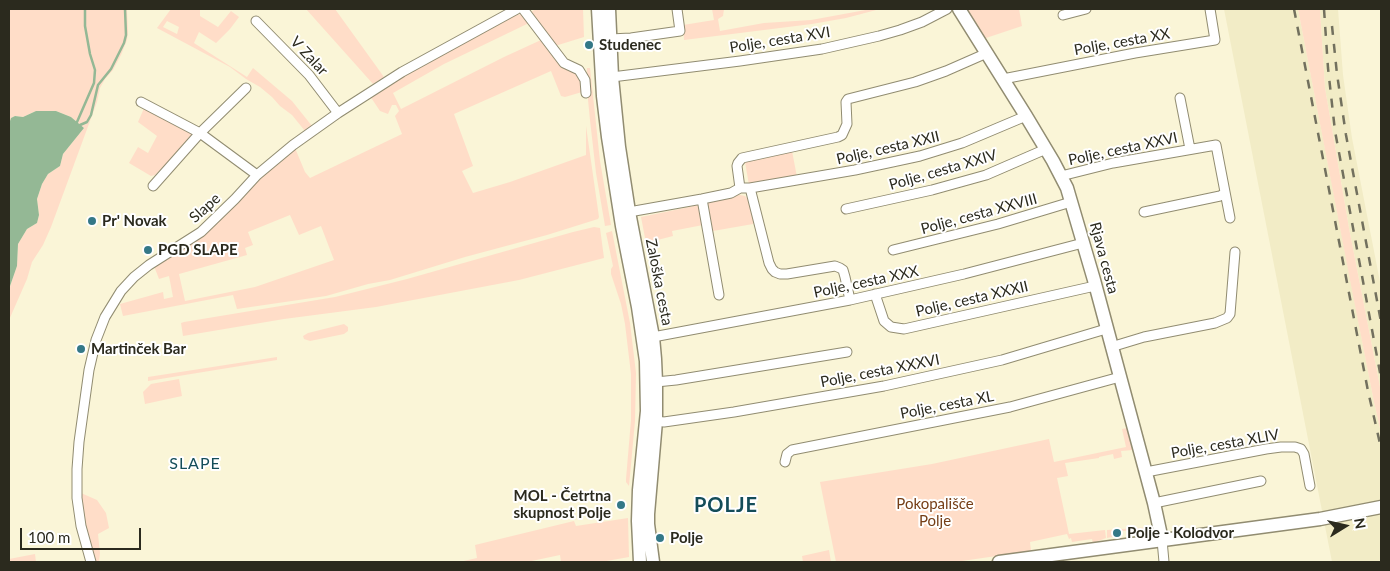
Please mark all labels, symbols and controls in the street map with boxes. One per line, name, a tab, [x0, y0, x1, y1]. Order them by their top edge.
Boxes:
street label: Polje, cesta XVI	[728, 23, 832, 57]
street label: Polje, cesta XX	[1073, 25, 1171, 59]
street label: V Zalar	[286, 33, 332, 79]
place label: Studenec	[599, 36, 661, 54]
marker: Studenec	[583, 39, 595, 51]
street label: Polje, cesta XXII	[835, 127, 941, 169]
street label: Polje, cesta XXVI	[1067, 129, 1179, 169]
street label: Polje, cesta XXIV	[887, 146, 999, 194]
street label: Slape	[186, 189, 224, 227]
street label: Polje, cesta XXVIII	[919, 190, 1039, 238]
place label: Pr' Novak	[102, 212, 167, 230]
marker: Pr' Novak	[86, 215, 98, 227]
street label: Rjava cesta	[1086, 220, 1122, 296]
street label: Zaloška cesta	[642, 237, 676, 327]
place label: PGD SLAPE	[158, 241, 238, 259]
marker: PGD SLAPE	[142, 244, 154, 256]
street label: Polje, cesta XXX	[812, 262, 920, 302]
street label: Polje, cesta XXXII	[914, 277, 1030, 321]
place label: Martinček Bar	[91, 340, 186, 358]
marker: Martinček Bar	[75, 343, 87, 355]
street label: Polje, cesta XXXVI	[819, 351, 941, 391]
street label: Polje, cesta XL	[899, 387, 995, 423]
street label: Polje, cesta XLIV	[1170, 426, 1280, 462]
district label: SLAPE	[169, 454, 221, 474]
place label: MOL - Četrtna skupnost Polje	[513, 487, 611, 522]
district label: POLJE	[693, 494, 759, 518]
park label: Pokopališče Polje	[896, 495, 974, 530]
marker: MOL - Četrtna skupnost Polje	[615, 499, 627, 511]
north arrow	[1320, 501, 1370, 551]
text: N	[1351, 517, 1370, 530]
scale bar	[22, 518, 144, 550]
place label: Polje - Kolodvor	[1127, 524, 1234, 542]
marker: Polje - Kolodvor	[1111, 527, 1123, 539]
text: 100 m	[28, 528, 70, 546]
place label: Polje	[670, 529, 703, 547]
marker: Polje	[654, 532, 666, 544]

